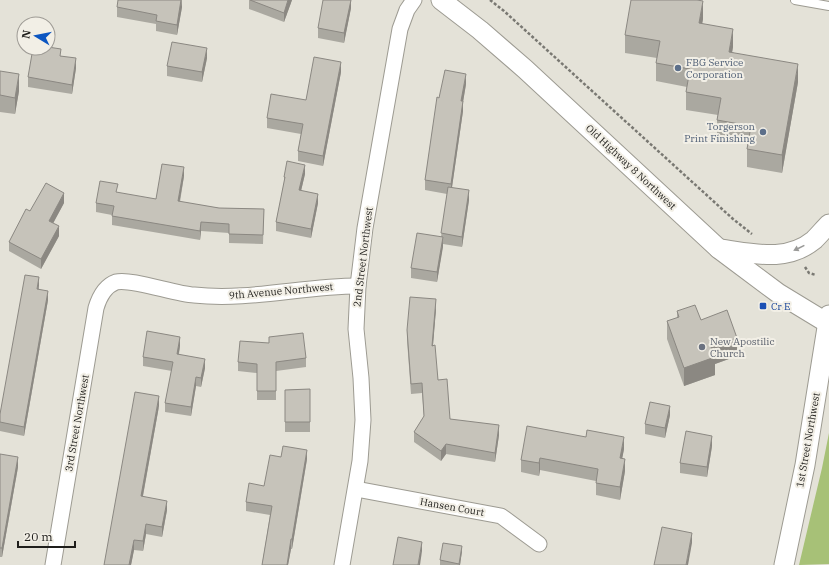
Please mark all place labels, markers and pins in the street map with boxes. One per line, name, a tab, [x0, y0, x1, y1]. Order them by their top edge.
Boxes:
place label: FBG Service Corporation	[686, 56, 743, 81]
marker: FBG Service Corporation	[673, 63, 683, 73]
place label: Torgerson Print Finishing	[684, 120, 756, 145]
marker: Torgerson Print Finishing	[758, 127, 768, 137]
place label: Cr E	[771, 300, 791, 313]
marker: Cr E	[758, 301, 768, 311]
place label: New Apostilic Church	[710, 335, 775, 360]
marker: New Apostilic Church	[697, 342, 707, 352]

